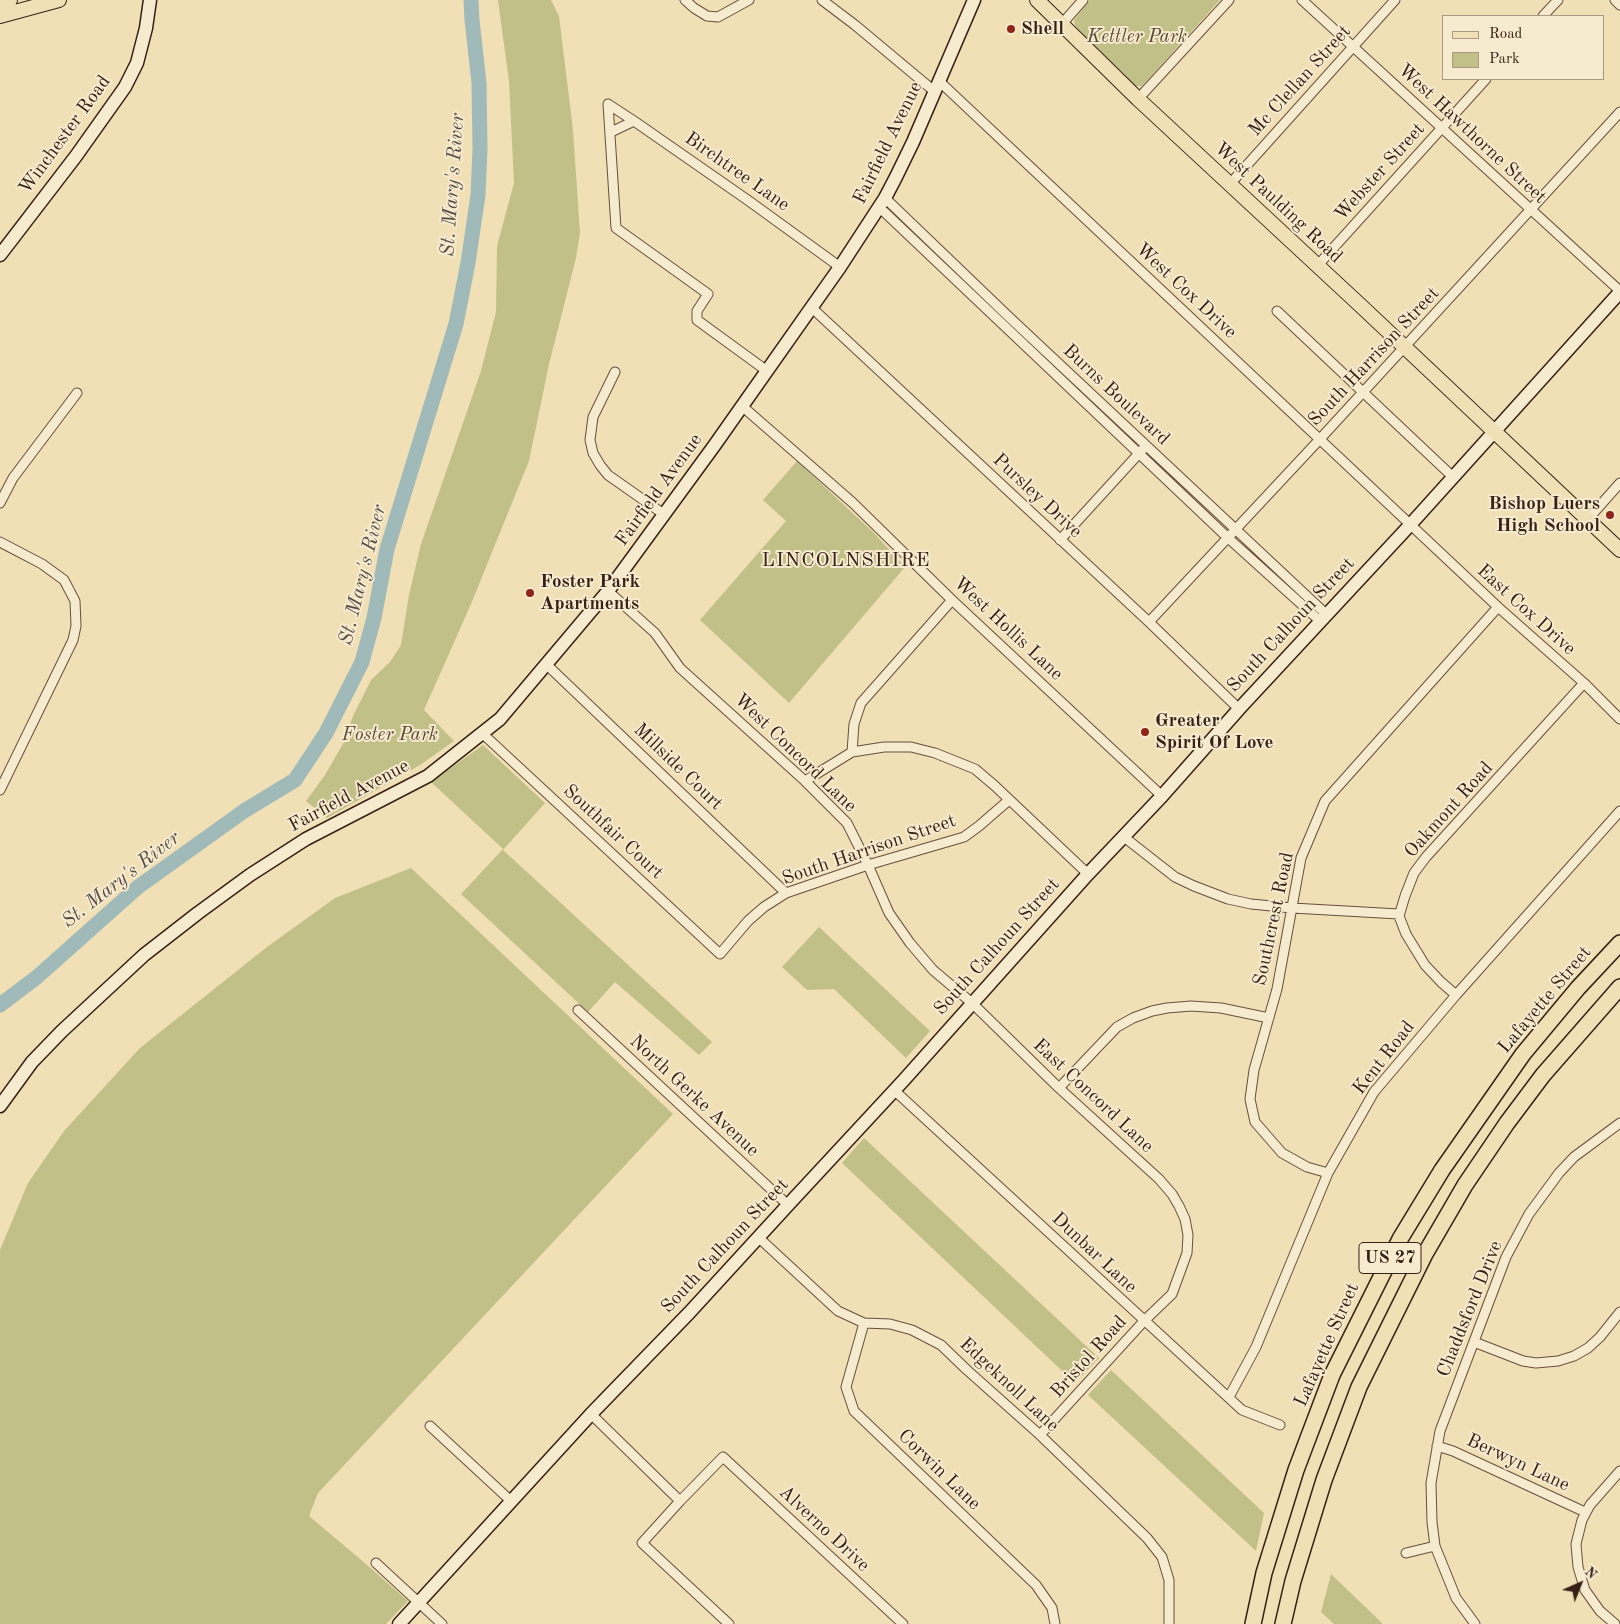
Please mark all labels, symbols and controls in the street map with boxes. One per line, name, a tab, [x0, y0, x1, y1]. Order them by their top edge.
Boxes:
legend	[1442, 15, 1605, 80]
place label: Shell	[1021, 18, 1064, 40]
street label: Mc Clellan Street	[1244, 21, 1356, 141]
marker: Shell	[1005, 23, 1017, 35]
park label: Kettler Park	[1087, 26, 1187, 48]
text: Road	[1489, 27, 1522, 42]
text: Park	[1489, 52, 1520, 67]
street label: West Hawthorne Street	[1393, 59, 1551, 209]
street label: Winchester Road	[14, 71, 116, 199]
street label: Fairfield Avenue	[849, 78, 927, 208]
water label: St. Mary's River	[436, 113, 470, 257]
street label: Webster Street	[1330, 118, 1430, 226]
street label: Birchtree Lane	[680, 127, 794, 217]
street label: West Paulding Road	[1209, 138, 1347, 268]
street label: West Cox Drive	[1131, 238, 1241, 344]
street label: South Harrison Street	[1303, 283, 1445, 431]
street label: Burns Boulevard	[1058, 340, 1174, 450]
street label: Fairfield Avenue	[611, 429, 707, 551]
street label: Pursley Drive	[988, 449, 1086, 543]
place label: Bishop Luers High School	[1488, 493, 1600, 537]
water label: St. Mary's River	[334, 502, 392, 648]
marker: Bishop Luers High School	[1604, 509, 1616, 521]
district label: LINCOLNSHIRE	[760, 549, 932, 573]
street label: South Calhoun Street	[1222, 553, 1360, 697]
street label: East Cox Drive	[1472, 560, 1580, 660]
place label: Foster Park Apartments	[540, 571, 640, 615]
street label: West Hollis Lane	[948, 572, 1068, 686]
marker: Foster Park Apartments	[524, 587, 536, 599]
street label: West Concord Lane	[729, 689, 861, 817]
place label: Greater Spirit Of Love	[1155, 710, 1273, 754]
street label: Millside Court	[629, 719, 727, 815]
park label: Foster Park	[342, 724, 438, 746]
marker: Greater Spirit Of Love	[1139, 726, 1151, 738]
street label: Fairfield Avenue	[285, 755, 413, 837]
street label: Oakmont Road	[1400, 757, 1498, 863]
street label: Southfair Court	[558, 780, 668, 884]
street label: South Harrison Street	[779, 810, 959, 890]
water label: St. Mary's River	[57, 826, 185, 934]
street label: Southcrest Road	[1249, 850, 1299, 988]
street label: South Calhoun Street	[929, 874, 1065, 1020]
street label: Lafayette Street	[1493, 942, 1597, 1058]
street label: Kent Road	[1348, 1016, 1420, 1100]
street label: North Gerke Avenue	[625, 1030, 763, 1162]
street label: East Concord Lane	[1028, 1034, 1158, 1158]
street label: South Calhoun Street	[656, 1174, 794, 1318]
street label: Dunbar Lane	[1047, 1208, 1141, 1298]
street label: Chaddsford Drive	[1432, 1238, 1508, 1380]
road number: US 27	[1359, 1242, 1421, 1274]
street label: Lafayette Street	[1290, 1280, 1364, 1410]
street label: Bristol Road	[1046, 1311, 1132, 1403]
street label: Edgeknoll Lane	[954, 1333, 1064, 1437]
street label: Corwin Lane	[893, 1425, 985, 1515]
street label: Berwyn Lane	[1463, 1429, 1573, 1497]
street label: Alverno Drive	[774, 1481, 874, 1577]
north arrow	[1555, 1559, 1605, 1609]
text: N	[1582, 1564, 1599, 1582]

